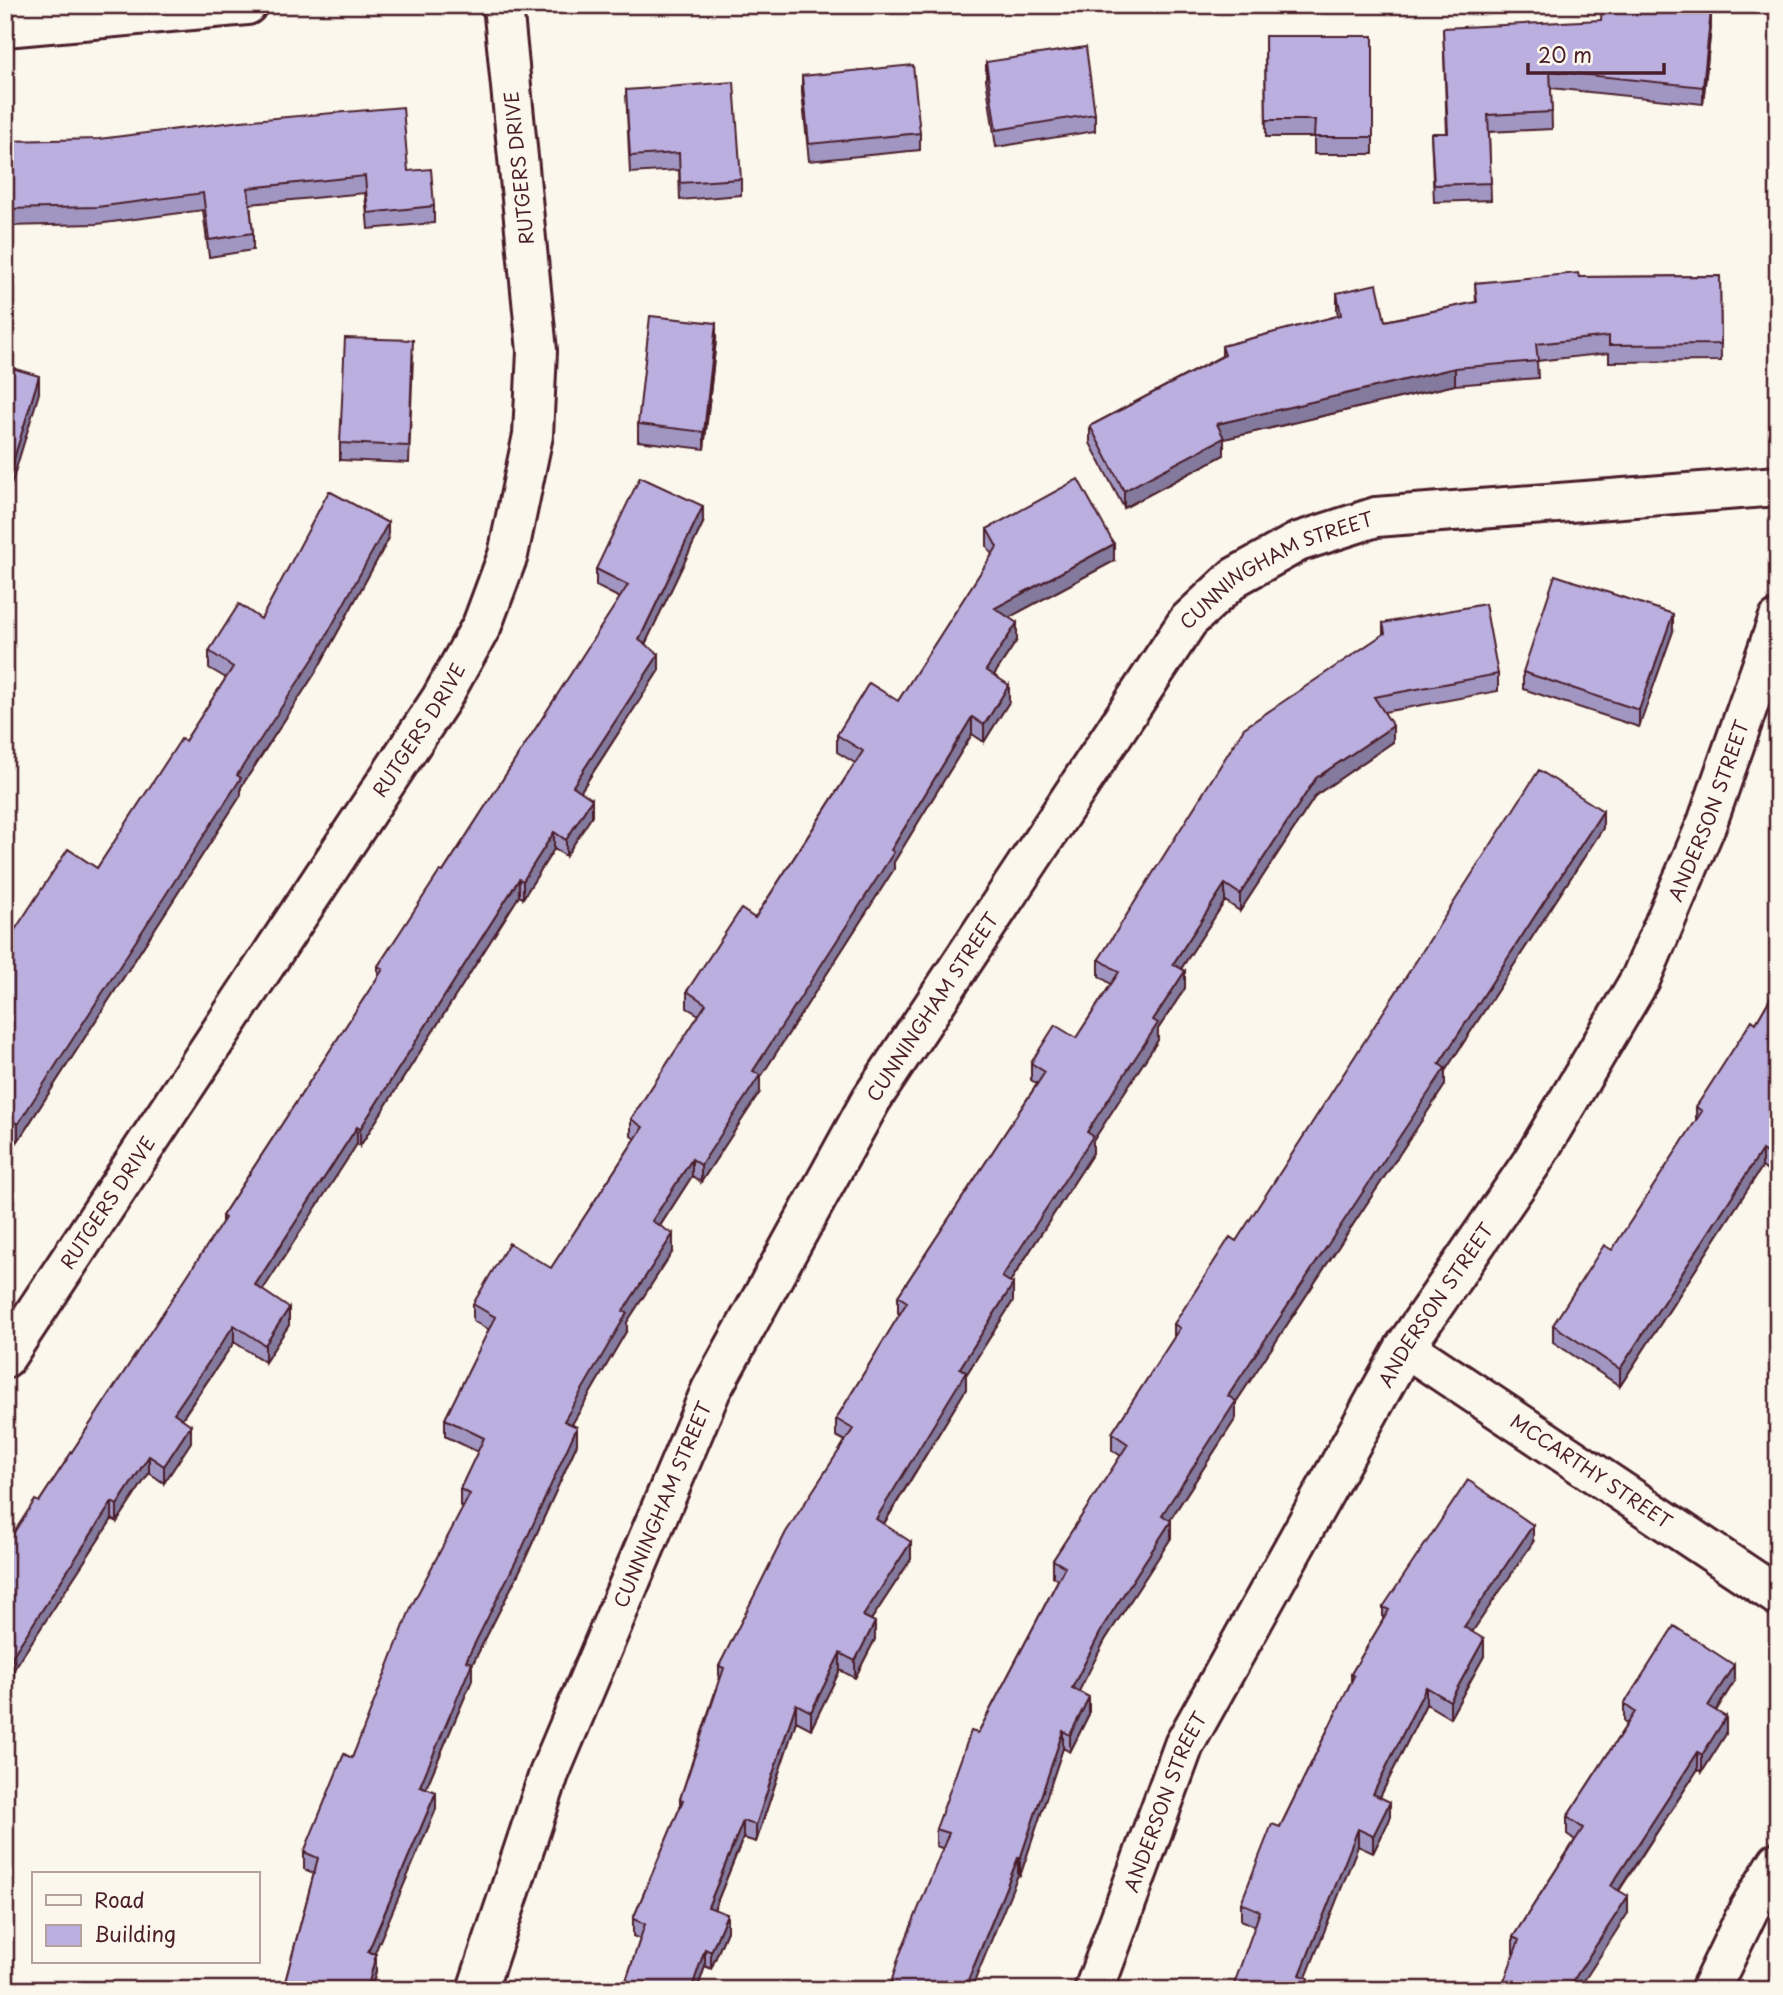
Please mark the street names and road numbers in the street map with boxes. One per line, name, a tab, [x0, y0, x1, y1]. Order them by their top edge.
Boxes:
street label: RUTGERS DRIVE	[496, 90, 540, 246]
street label: CUNNINGHAM STREET	[1173, 504, 1376, 635]
street label: RUTGERS DRIVE	[365, 658, 471, 802]
street label: ANDERSON STREET	[1660, 716, 1755, 905]
street label: CUNNINGHAM STREET	[859, 907, 1004, 1107]
street label: RUTGERS DRIVE	[53, 1130, 161, 1274]
street label: ANDERSON STREET	[1370, 1217, 1499, 1392]
street label: CUNNINGHAM STREET	[606, 1397, 718, 1612]
street label: MCCARTHY STREET	[1506, 1406, 1678, 1535]
street label: ANDERSON STREET	[1116, 1706, 1213, 1896]

